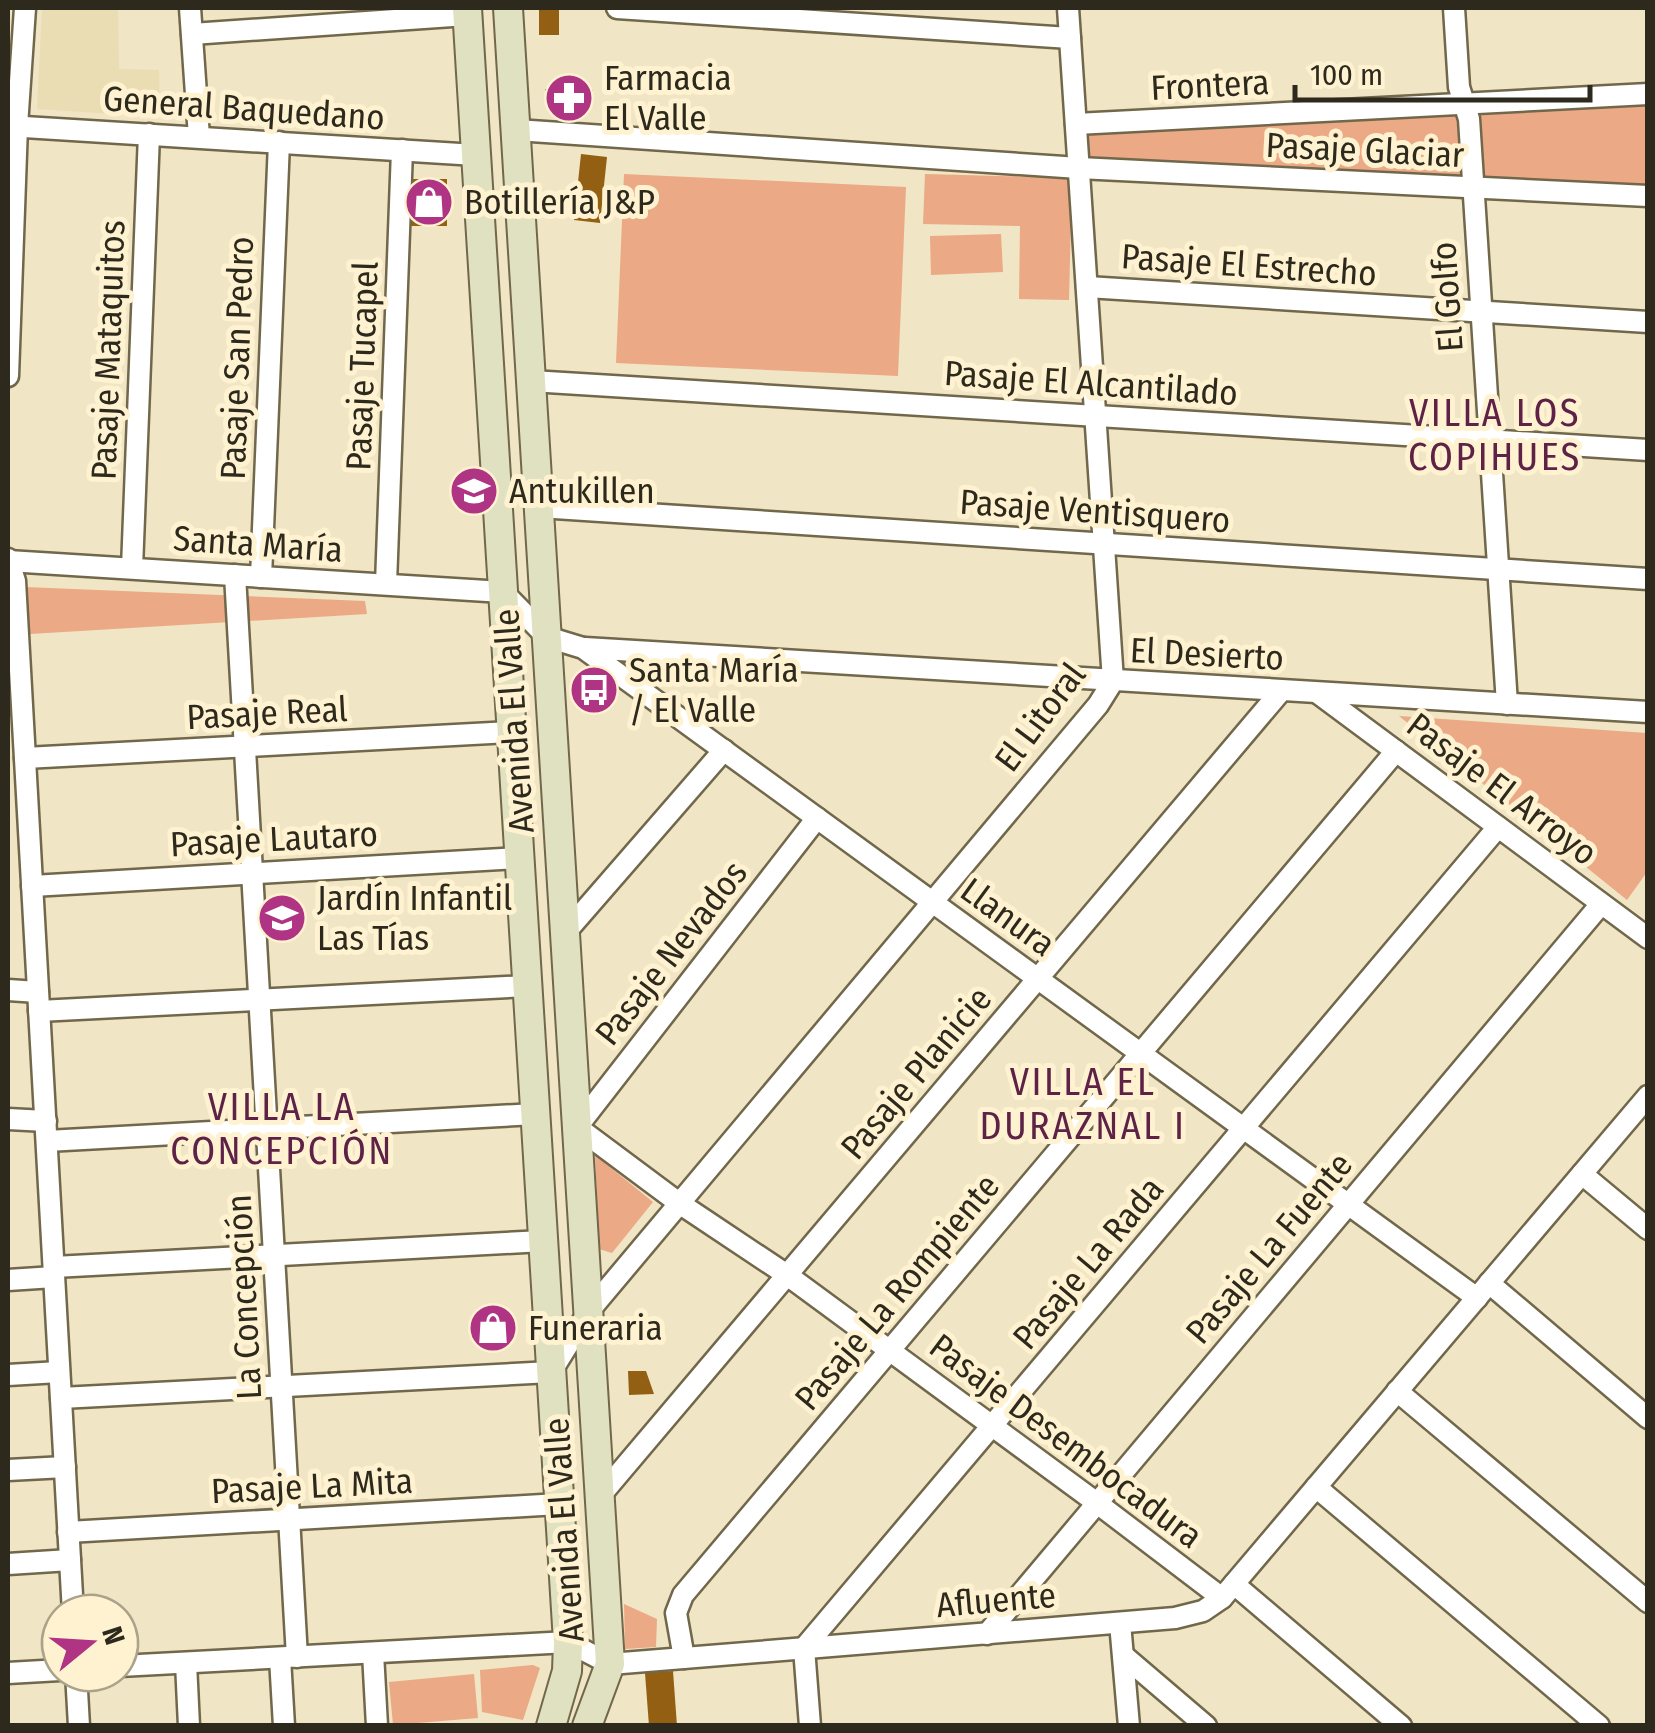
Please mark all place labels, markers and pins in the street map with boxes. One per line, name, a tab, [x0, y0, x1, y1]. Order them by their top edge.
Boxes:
place label: Farmacia El Valle	[604, 57, 732, 139]
pharmacy icon: Farmacia El Valle	[543, 72, 595, 124]
shop icon: Botillería J&P	[403, 176, 455, 228]
place label: Botillería J&P	[464, 181, 655, 223]
school or university icon: Antukillen	[448, 465, 500, 517]
place label: Antukillen	[509, 470, 655, 512]
place label: Santa María / El Valle	[629, 649, 799, 731]
bus stop icon: Santa María / El Valle	[568, 664, 620, 716]
place label: Jardín Infantil Las Tías	[317, 877, 512, 959]
school or university icon: Jardín Infantil Las Tías	[256, 892, 308, 944]
shop icon: Funeraria	[467, 1302, 519, 1354]
place label: Funeraria	[528, 1307, 663, 1349]

